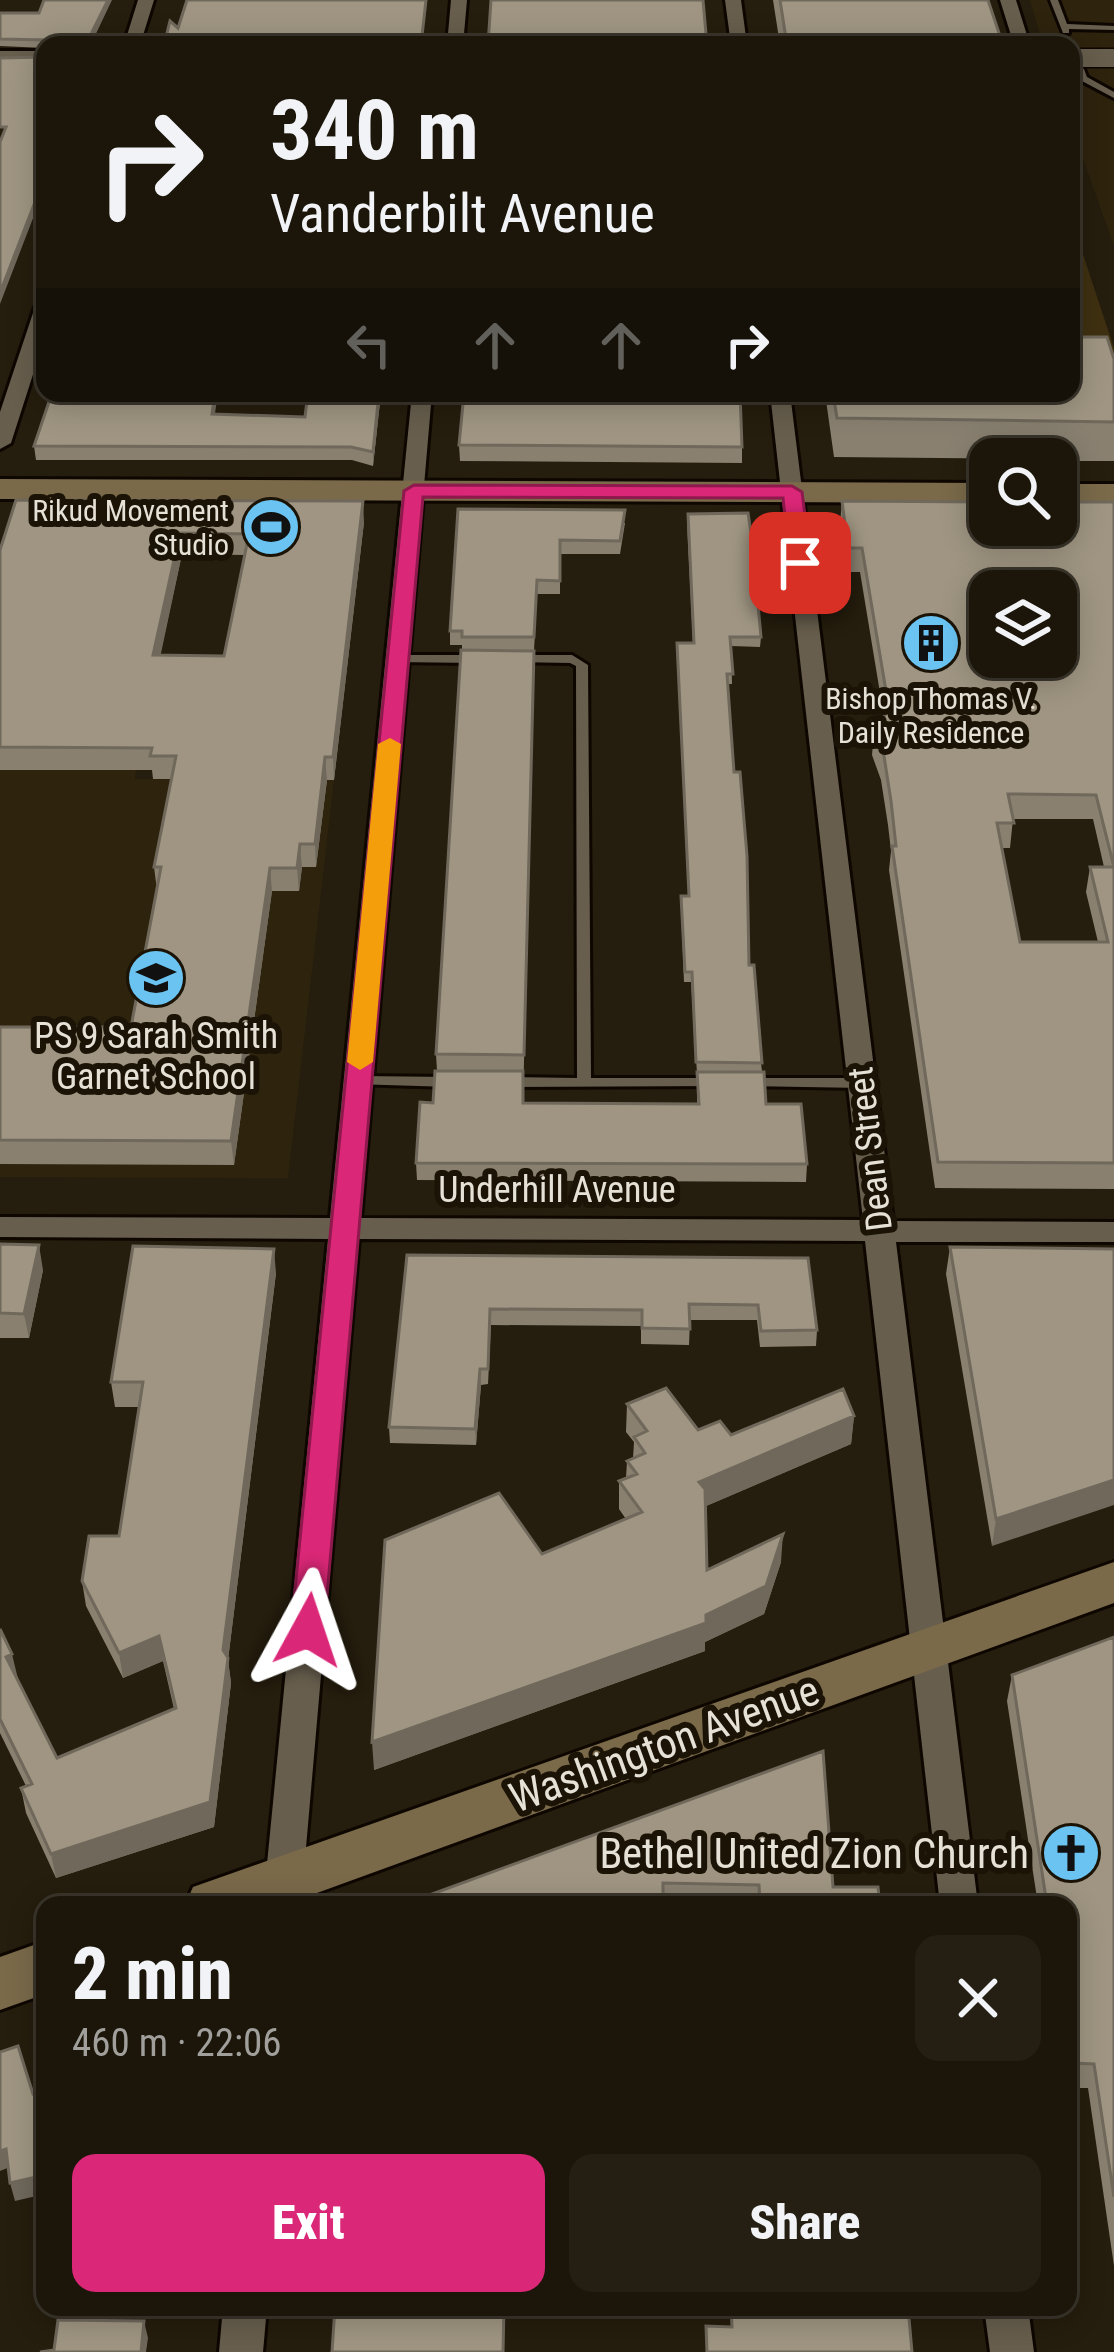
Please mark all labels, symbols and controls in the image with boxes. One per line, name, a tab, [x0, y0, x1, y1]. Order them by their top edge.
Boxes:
text: 340 m	[270, 81, 479, 180]
icon: right	[72, 84, 228, 240]
text: Vanderbilt Avenue	[270, 182, 655, 245]
icon: left	[336, 312, 402, 378]
icon: ahead	[462, 312, 528, 378]
icon: ahead	[588, 312, 654, 378]
icon: right	[714, 312, 780, 378]
map controls	[969, 438, 1077, 678]
button: search	[969, 438, 1077, 546]
place label: Rikud Movement Studio	[32, 493, 229, 562]
sports icon: Rikud Movement Studio	[240, 496, 302, 558]
pin	[749, 512, 851, 614]
icon: arrive	[767, 530, 833, 596]
button: layers	[969, 570, 1077, 678]
building icon: Bishop Thomas V. Daily Residence	[900, 612, 962, 674]
place label: Bishop Thomas V. Daily Residence	[825, 681, 1037, 750]
school or university icon: PS 9 Sarah Smith Garnet School	[125, 947, 187, 1009]
place label: PS 9 Sarah Smith Garnet School	[34, 1015, 278, 1098]
street label: Dean Street	[839, 1065, 901, 1233]
street label: Underhill Avenue	[438, 1169, 676, 1211]
position arrow	[245, 1567, 371, 1693]
street label: Washington Avenue	[503, 1665, 825, 1823]
church icon: Bethel United Zion Church	[1040, 1822, 1102, 1884]
place label: Bethel United Zion Church	[599, 1829, 1029, 1878]
text: 2 min	[72, 1932, 233, 2017]
button: close	[915, 1935, 1041, 2061]
text: 460 m · 22:06	[72, 2020, 282, 2066]
button: Exit	[72, 2154, 545, 2292]
button: Share	[569, 2154, 1041, 2292]

